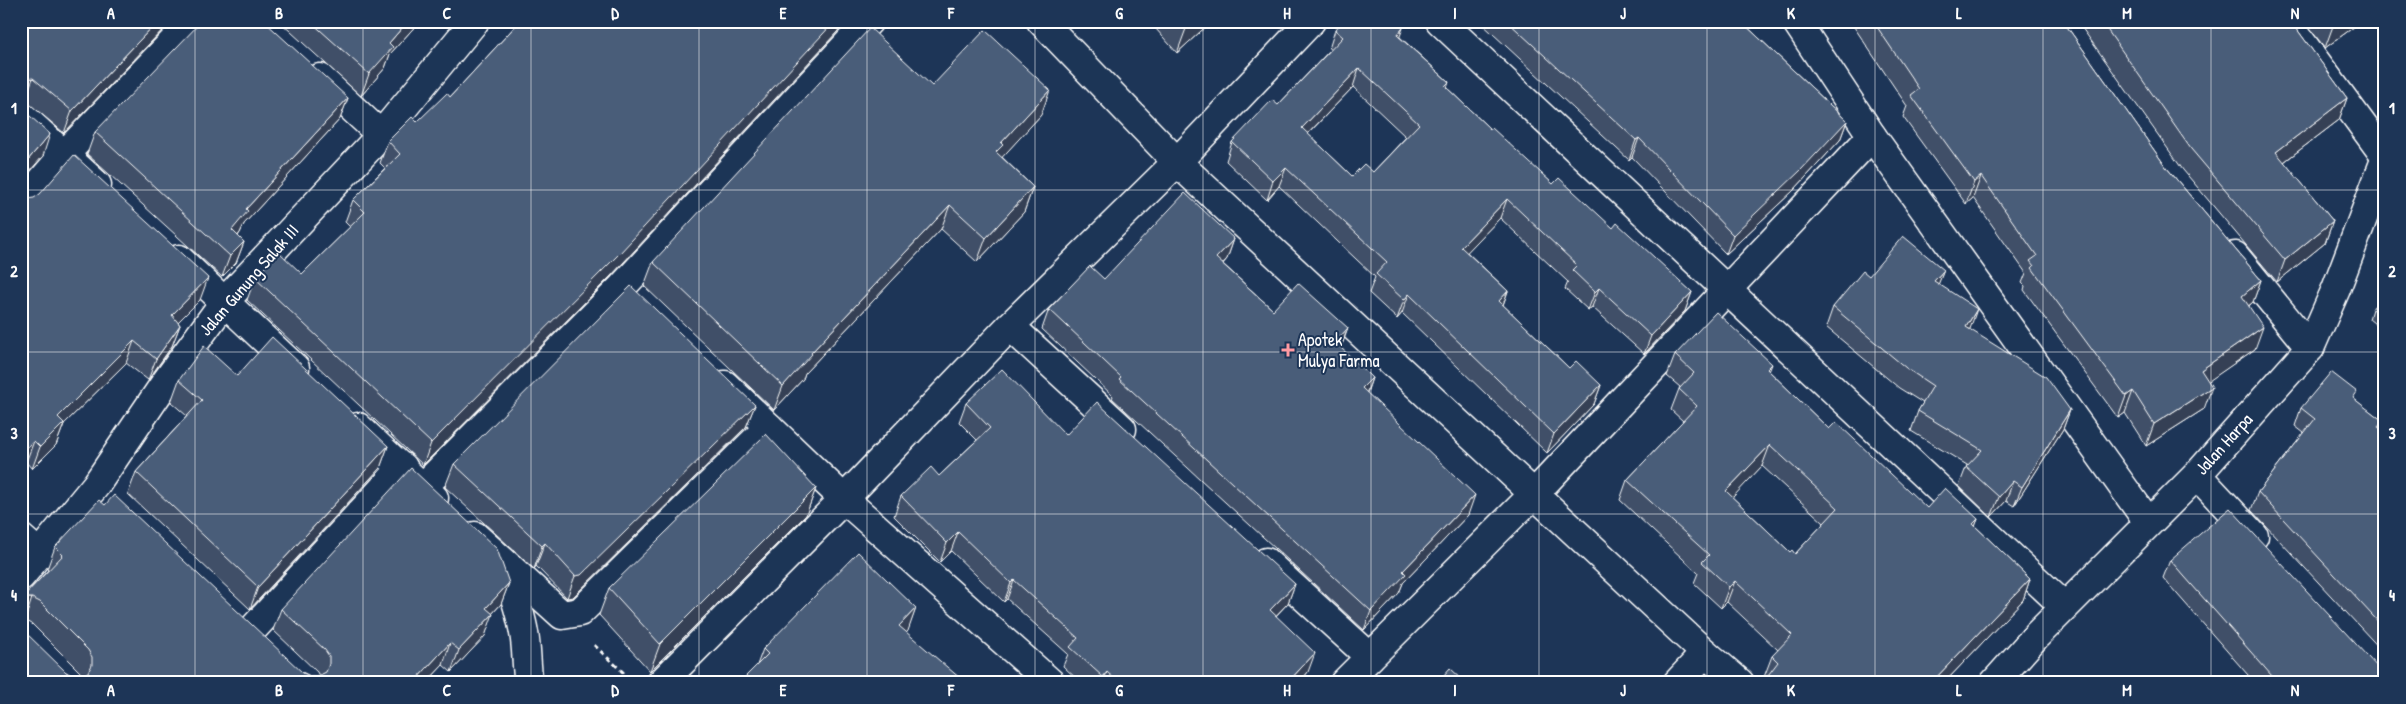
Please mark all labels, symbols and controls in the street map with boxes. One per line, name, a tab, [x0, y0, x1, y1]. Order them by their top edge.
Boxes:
text: A	[107, 2, 115, 24]
text: B	[275, 2, 283, 24]
text: C	[443, 2, 452, 24]
text: D	[611, 2, 619, 24]
text: E	[779, 2, 787, 24]
text: F	[947, 2, 955, 24]
text: G	[1115, 2, 1123, 24]
text: H	[1283, 2, 1291, 24]
text: I	[1453, 2, 1457, 24]
text: J	[1620, 2, 1626, 24]
text: K	[1787, 2, 1796, 24]
text: L	[1956, 2, 1962, 24]
text: M	[2122, 2, 2132, 24]
text: N	[2291, 2, 2300, 24]
text: 1	[11, 97, 17, 119]
text: 1	[2389, 97, 2395, 119]
street label: Jalan Gunung Salak III	[193, 218, 304, 341]
text: 2	[10, 260, 18, 282]
text: 2	[2388, 260, 2396, 282]
place label: Apotek Mulya Farma	[1298, 327, 1380, 373]
marker: Apotek Mulya Farma	[1282, 344, 1294, 356]
street label: Jalan Harpa	[2189, 407, 2258, 480]
text: 3	[10, 422, 18, 444]
text: 3	[2388, 422, 2396, 444]
text: 4	[11, 584, 17, 606]
text: 4	[2389, 584, 2395, 606]
text: A	[107, 679, 115, 701]
text: B	[275, 679, 283, 701]
text: C	[443, 679, 452, 701]
text: D	[611, 679, 619, 701]
text: E	[779, 679, 787, 701]
text: F	[947, 679, 955, 701]
text: G	[1115, 679, 1123, 701]
text: H	[1283, 679, 1291, 701]
text: I	[1453, 679, 1457, 701]
text: J	[1620, 679, 1626, 701]
text: K	[1787, 679, 1796, 701]
text: L	[1956, 679, 1962, 701]
text: M	[2122, 679, 2132, 701]
text: N	[2291, 679, 2300, 701]

